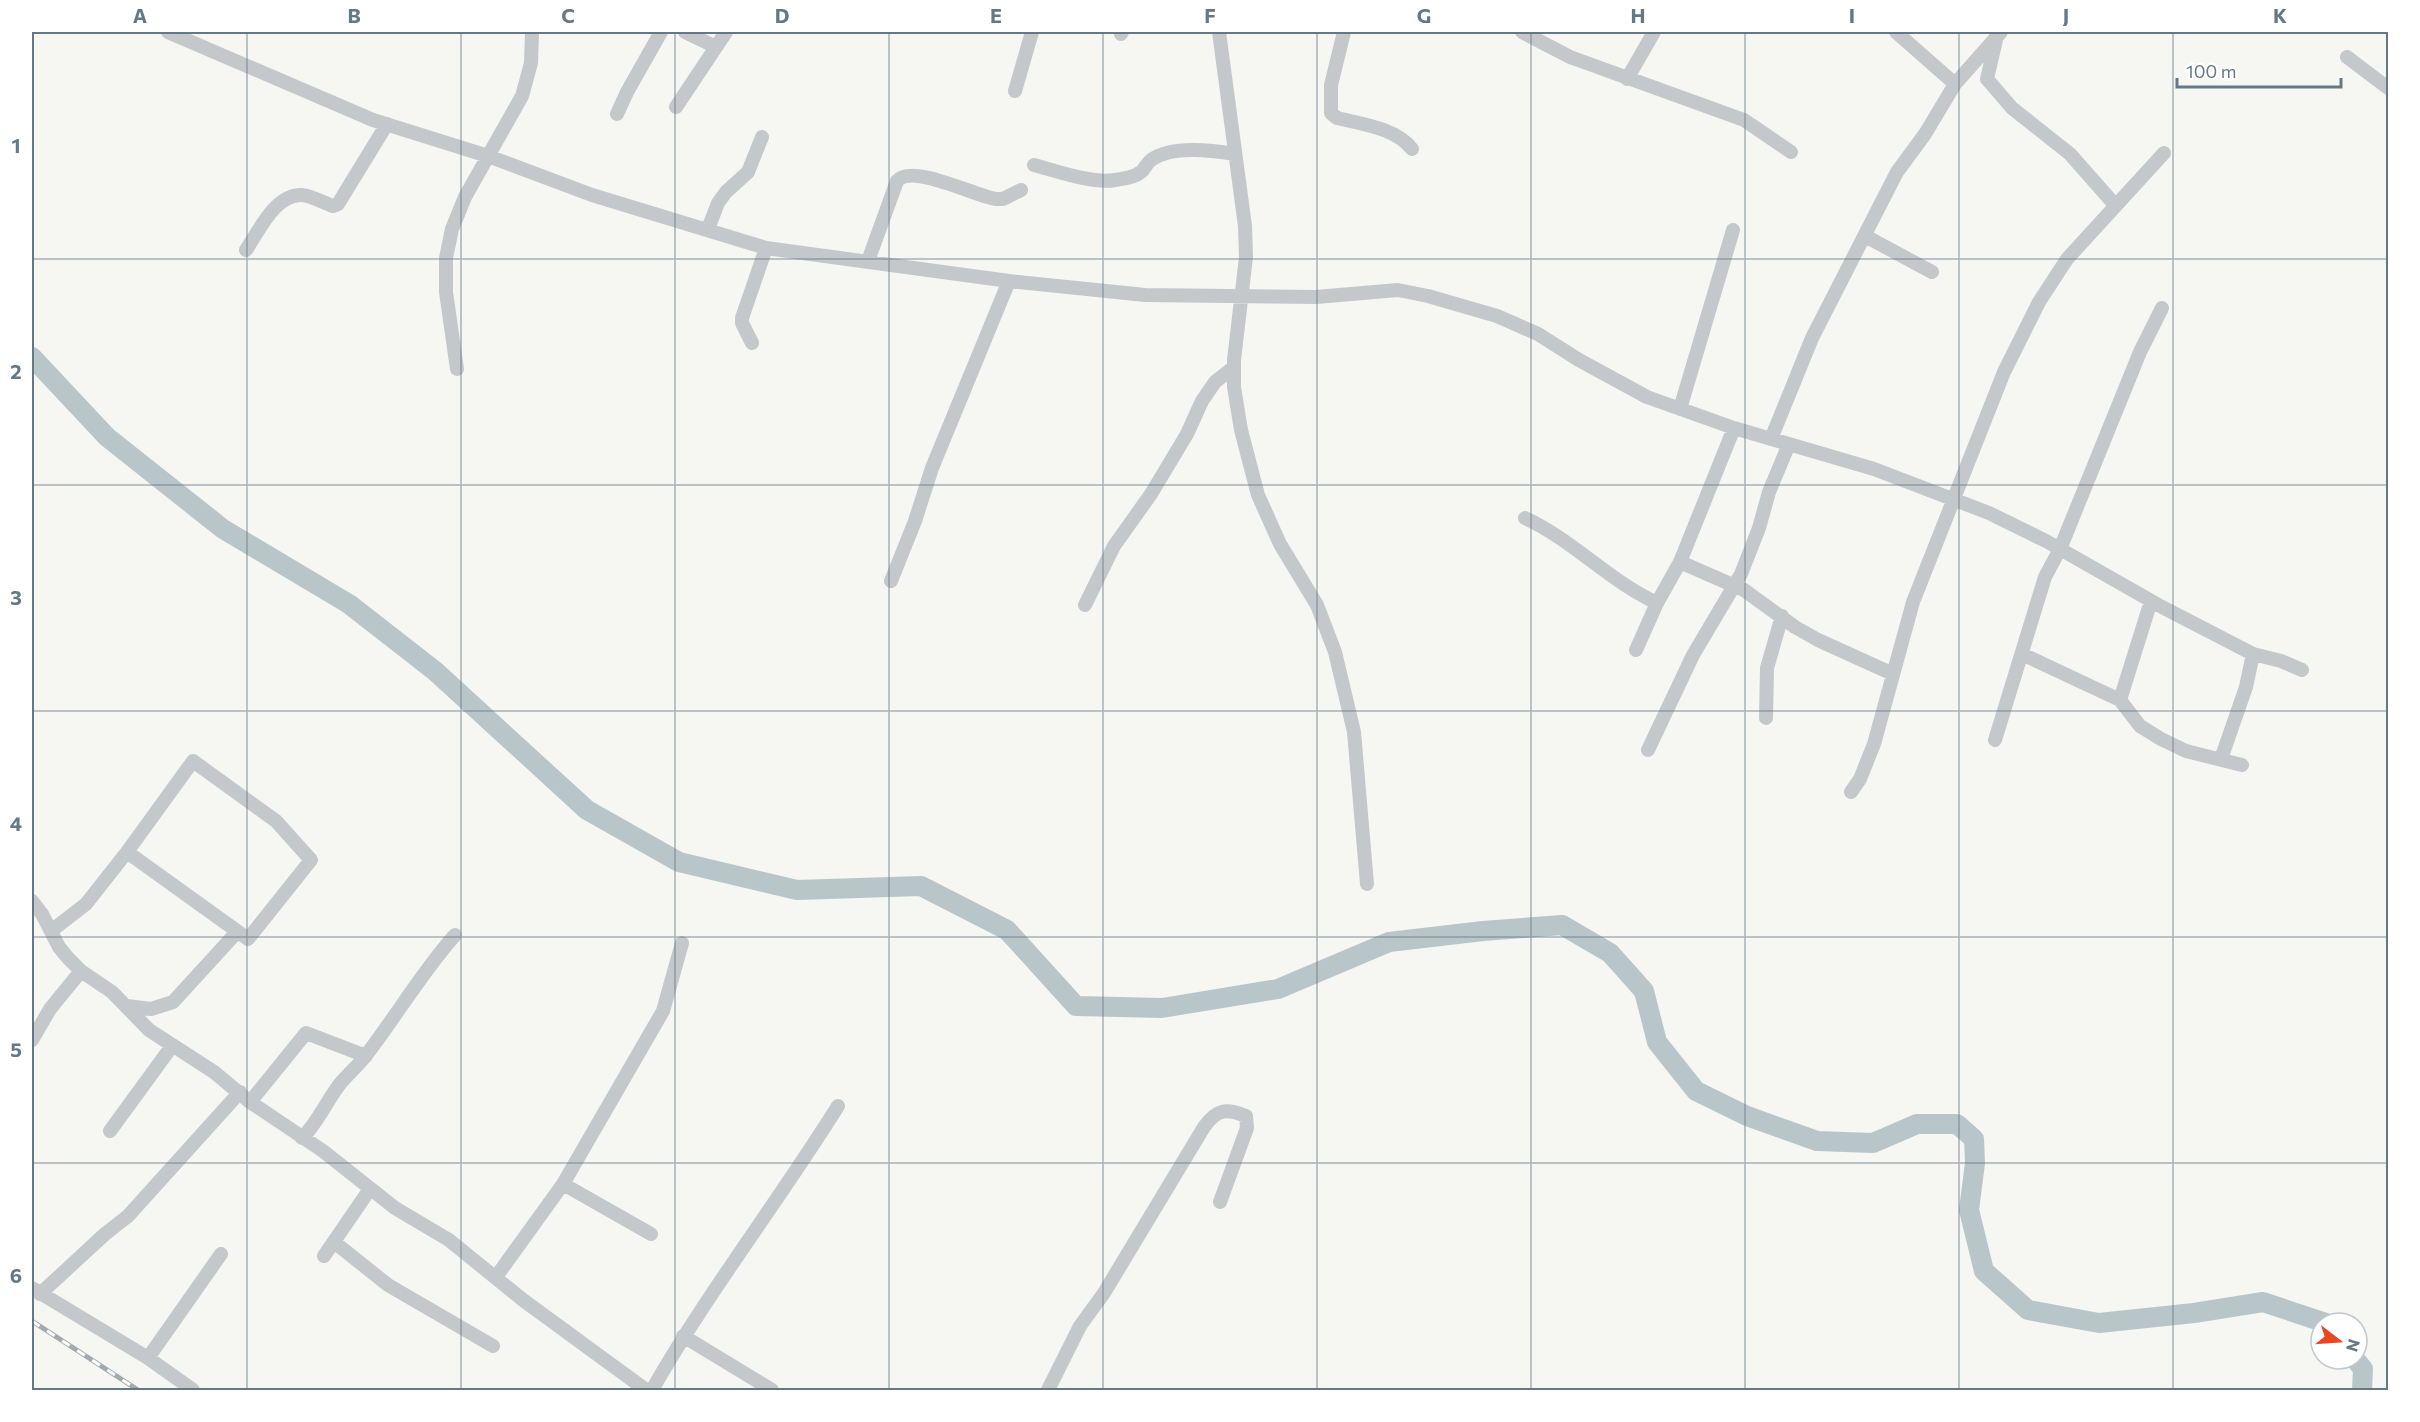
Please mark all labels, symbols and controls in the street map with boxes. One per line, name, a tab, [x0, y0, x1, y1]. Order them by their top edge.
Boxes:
text: A	[133, 3, 147, 27]
text: B	[347, 3, 361, 27]
text: C	[561, 3, 575, 27]
text: D	[775, 3, 789, 27]
text: E	[990, 3, 1002, 27]
text: F	[1204, 3, 1216, 27]
text: G	[1417, 3, 1431, 27]
text: H	[1631, 3, 1646, 27]
text: I	[1849, 3, 1855, 27]
text: J	[2063, 3, 2069, 27]
text: K	[2273, 3, 2287, 27]
scale bar	[2177, 51, 2340, 89]
text: 100 m	[2186, 60, 2236, 82]
text: 1	[11, 133, 21, 157]
text: 2	[10, 359, 22, 383]
text: 3	[10, 585, 22, 609]
text: 4	[10, 811, 22, 835]
text: 5	[10, 1037, 22, 1061]
text: 6	[10, 1263, 22, 1287]
north arrow	[2309, 1311, 2369, 1371]
text: N	[2343, 1337, 2365, 1354]

